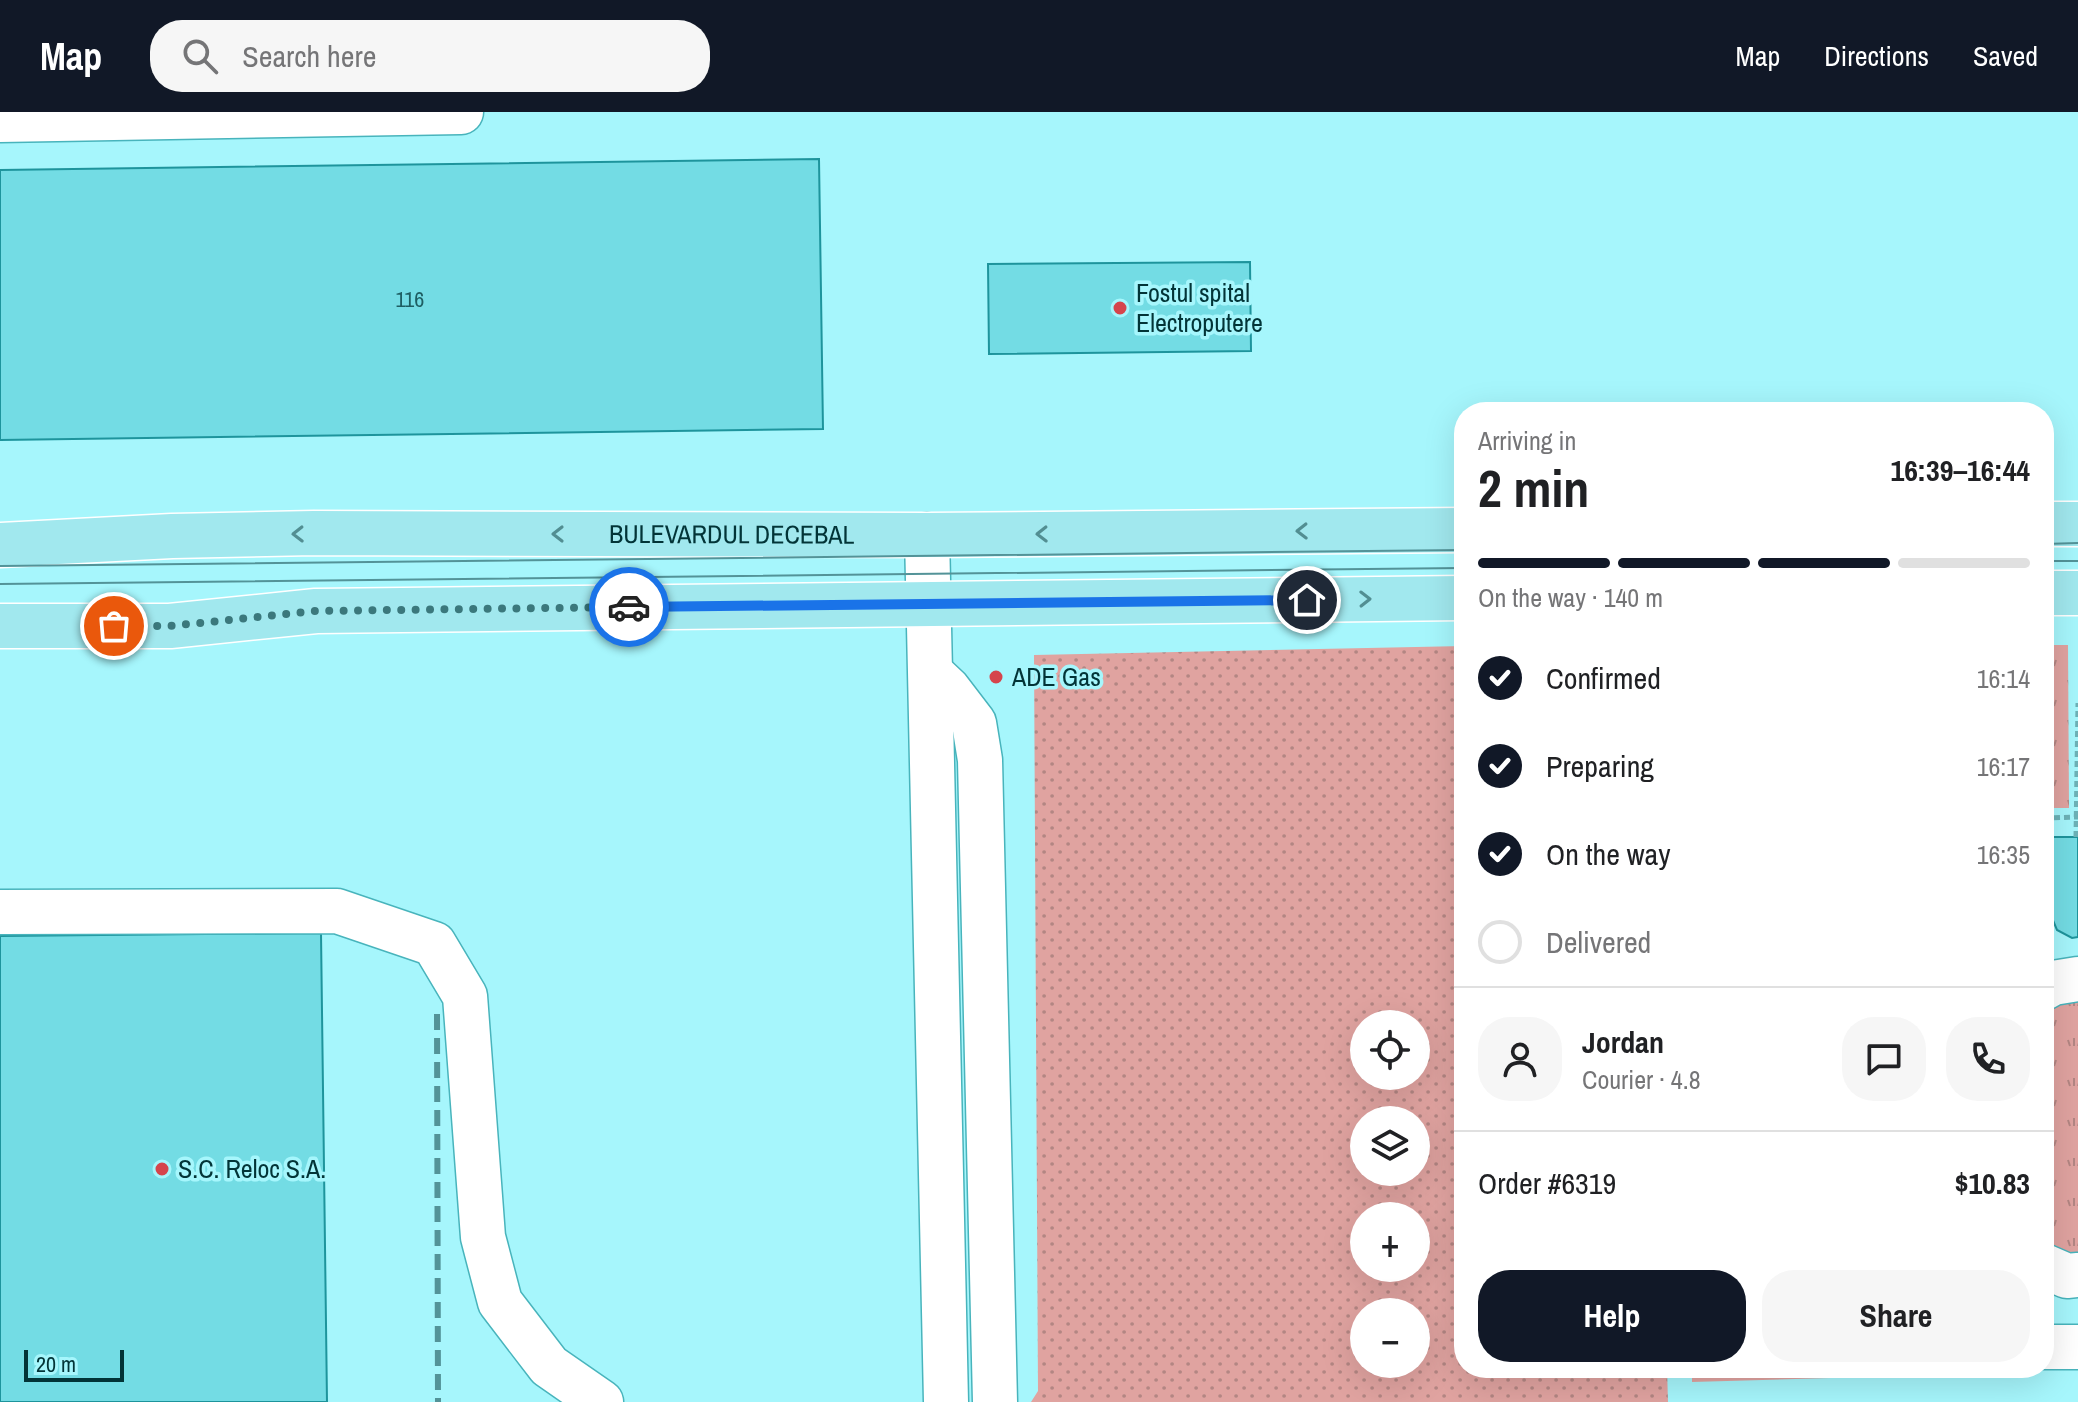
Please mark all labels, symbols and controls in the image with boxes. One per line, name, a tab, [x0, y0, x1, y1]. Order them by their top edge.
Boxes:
search box	[150, 20, 710, 92]
text: Map	[40, 31, 102, 82]
icon: search	[178, 34, 222, 78]
text: Search here	[242, 36, 376, 76]
text: Map	[1736, 37, 1780, 75]
text: Directions	[1824, 37, 1929, 75]
text: Saved	[1973, 37, 2038, 75]
place label: Fostul spital Electroputere	[1136, 275, 1263, 340]
house number: 116	[396, 284, 424, 314]
marker: Fostul spital Electroputere	[1111, 299, 1129, 317]
text: Arriving in	[1478, 423, 1576, 458]
text: 16:39–16:44	[1891, 450, 2030, 490]
text: 2 min	[1478, 453, 1589, 523]
street label: BULEVARDUL DECEBAL	[609, 516, 855, 552]
one-way arrow	[1295, 522, 1308, 540]
one-way arrow	[291, 525, 304, 542]
one-way arrow	[551, 525, 564, 543]
one-way arrow	[1035, 525, 1048, 543]
pin	[1273, 566, 1341, 634]
courier	[589, 567, 669, 647]
icon: home	[1285, 578, 1329, 622]
text: On the way · 140 m	[1478, 580, 1663, 615]
icon: car	[607, 585, 651, 629]
one-way arrow	[1359, 590, 1372, 608]
pin	[80, 592, 148, 660]
icon: bag	[92, 604, 136, 648]
icon: check	[1478, 656, 1522, 700]
text: Confirmed	[1546, 658, 1661, 698]
place label: ADE Gas	[1011, 659, 1101, 694]
text: 16:14	[1977, 661, 2030, 696]
marker: ADE Gas	[987, 668, 1005, 686]
icon: check	[1478, 744, 1522, 788]
text: Preparing	[1546, 746, 1654, 786]
text: 16:17	[1977, 749, 2030, 784]
icon: check	[1478, 832, 1522, 876]
text: On the way	[1546, 834, 1670, 874]
text: 16:35	[1977, 837, 2030, 872]
text: Delivered	[1546, 922, 1651, 962]
map controls	[1350, 1010, 1430, 1378]
button: locate	[1350, 1010, 1430, 1090]
button: person	[1478, 1017, 1562, 1101]
button: chat	[1842, 1017, 1926, 1101]
button: phone	[1946, 1017, 2030, 1101]
text: Jordan	[1582, 1022, 1664, 1062]
text: Courier · 4.8	[1582, 1062, 1701, 1097]
button: layers	[1350, 1106, 1430, 1186]
place label: S.C. Reloc S.A.	[178, 1151, 326, 1186]
marker: S.C. Reloc S.A.	[153, 1160, 171, 1178]
text: Order #6319	[1478, 1163, 1616, 1203]
text: $10.83	[1955, 1163, 2030, 1203]
button: +	[1350, 1202, 1430, 1282]
button: Help	[1478, 1270, 1746, 1362]
button: Share	[1762, 1270, 2030, 1362]
button: −	[1350, 1298, 1430, 1378]
scale bar	[24, 1346, 124, 1382]
text: 20 m	[36, 1349, 76, 1379]

